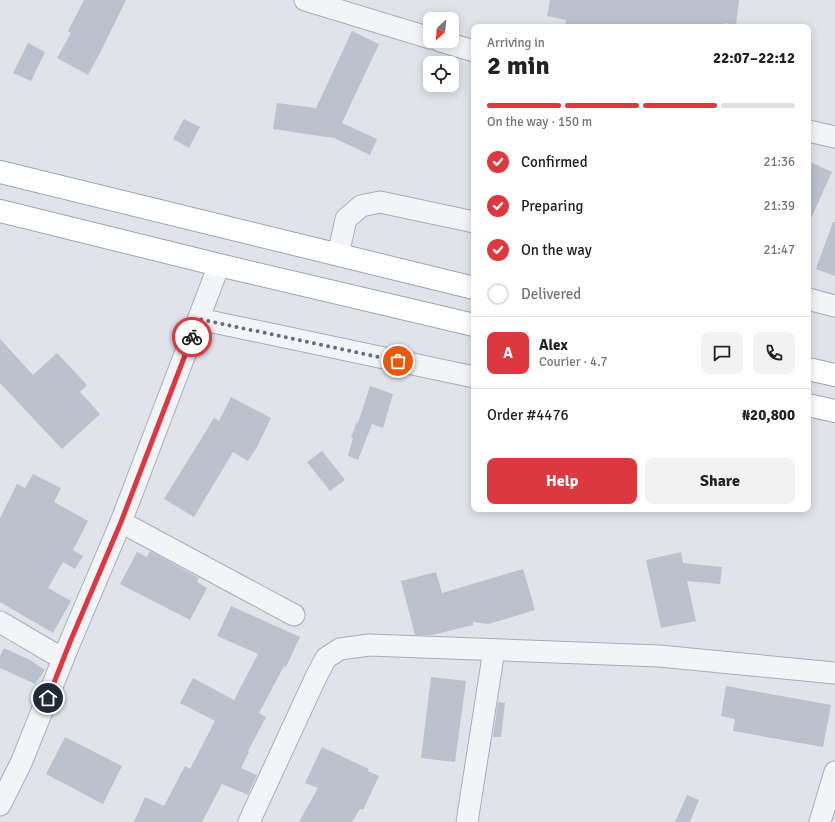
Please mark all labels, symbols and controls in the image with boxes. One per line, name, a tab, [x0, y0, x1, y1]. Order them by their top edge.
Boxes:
north arrow	[423, 12, 459, 48]
map controls	[423, 12, 459, 92]
text: Arriving in	[487, 35, 545, 51]
text: 22:07–22:12	[713, 49, 795, 67]
text: 2 min	[487, 50, 550, 82]
button: locate	[423, 56, 459, 92]
text: On the way · 150 m	[487, 114, 592, 130]
icon: check	[487, 151, 509, 173]
text: Confirmed	[521, 153, 588, 171]
text: 21:36	[763, 154, 795, 170]
icon: check	[487, 195, 509, 217]
text: Preparing	[521, 197, 584, 215]
text: 21:39	[763, 198, 795, 214]
icon: check	[487, 239, 509, 261]
text: On the way	[521, 241, 592, 259]
text: 21:47	[763, 242, 795, 258]
text: Delivered	[521, 285, 581, 303]
courier	[172, 317, 212, 357]
icon: bike	[181, 326, 203, 348]
button: chat	[701, 332, 743, 374]
button: phone	[753, 332, 795, 374]
text: Alex	[539, 336, 568, 354]
pin	[381, 344, 415, 378]
text: A	[503, 344, 513, 362]
icon: bag	[387, 350, 409, 372]
text: Courier · 4.7	[539, 354, 608, 370]
text: Order #4476	[487, 406, 569, 424]
text: ₦20,800	[742, 406, 795, 424]
button: Help	[487, 458, 637, 504]
button: Share	[645, 458, 795, 504]
pin	[31, 681, 65, 715]
icon: home	[37, 687, 59, 709]

